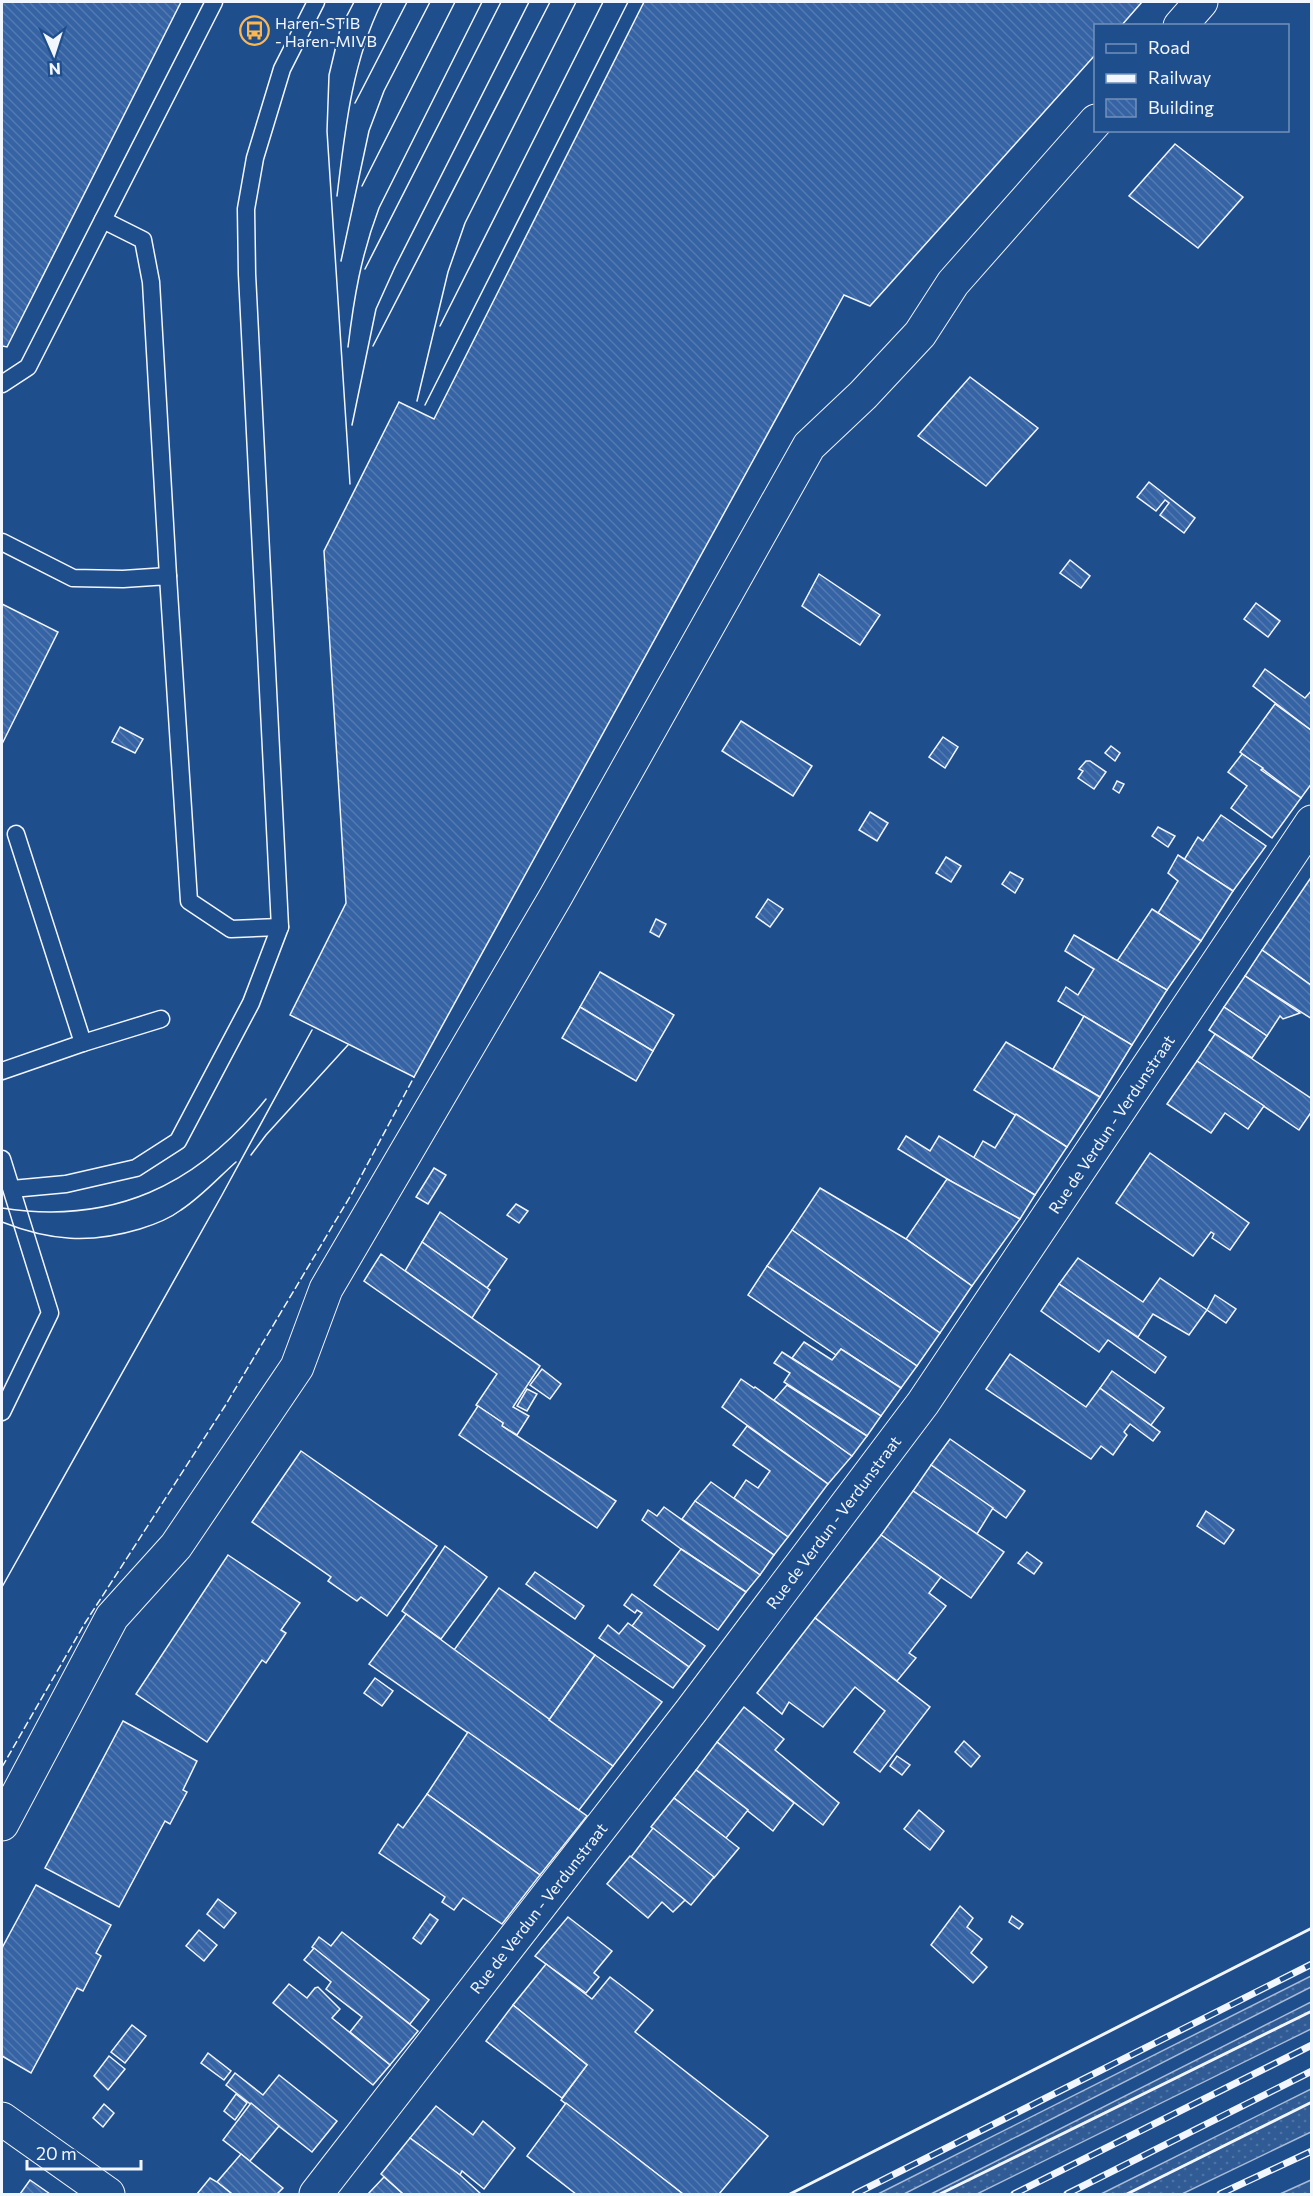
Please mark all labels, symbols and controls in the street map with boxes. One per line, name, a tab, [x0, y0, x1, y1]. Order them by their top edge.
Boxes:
place label: Haren-STIB - Haren-MIVB	[275, 13, 377, 50]
bus stop icon: Haren-STIB - Haren-MIVB	[238, 15, 270, 47]
north arrow	[24, 24, 84, 84]
legend	[1094, 24, 1289, 132]
text: Road	[1148, 36, 1190, 58]
text: N	[48, 60, 61, 79]
text: Railway	[1148, 66, 1211, 88]
text: Building	[1148, 96, 1214, 118]
street label: Rue de Verdun - Verdunstraat	[1044, 1031, 1178, 1217]
street label: Rue de Verdun - Verdunstraat	[762, 1431, 905, 1612]
street label: Rue de Verdun - Verdunstraat	[465, 1818, 611, 1997]
scale bar	[27, 2133, 141, 2171]
text: 20 m	[36, 2142, 77, 2164]

